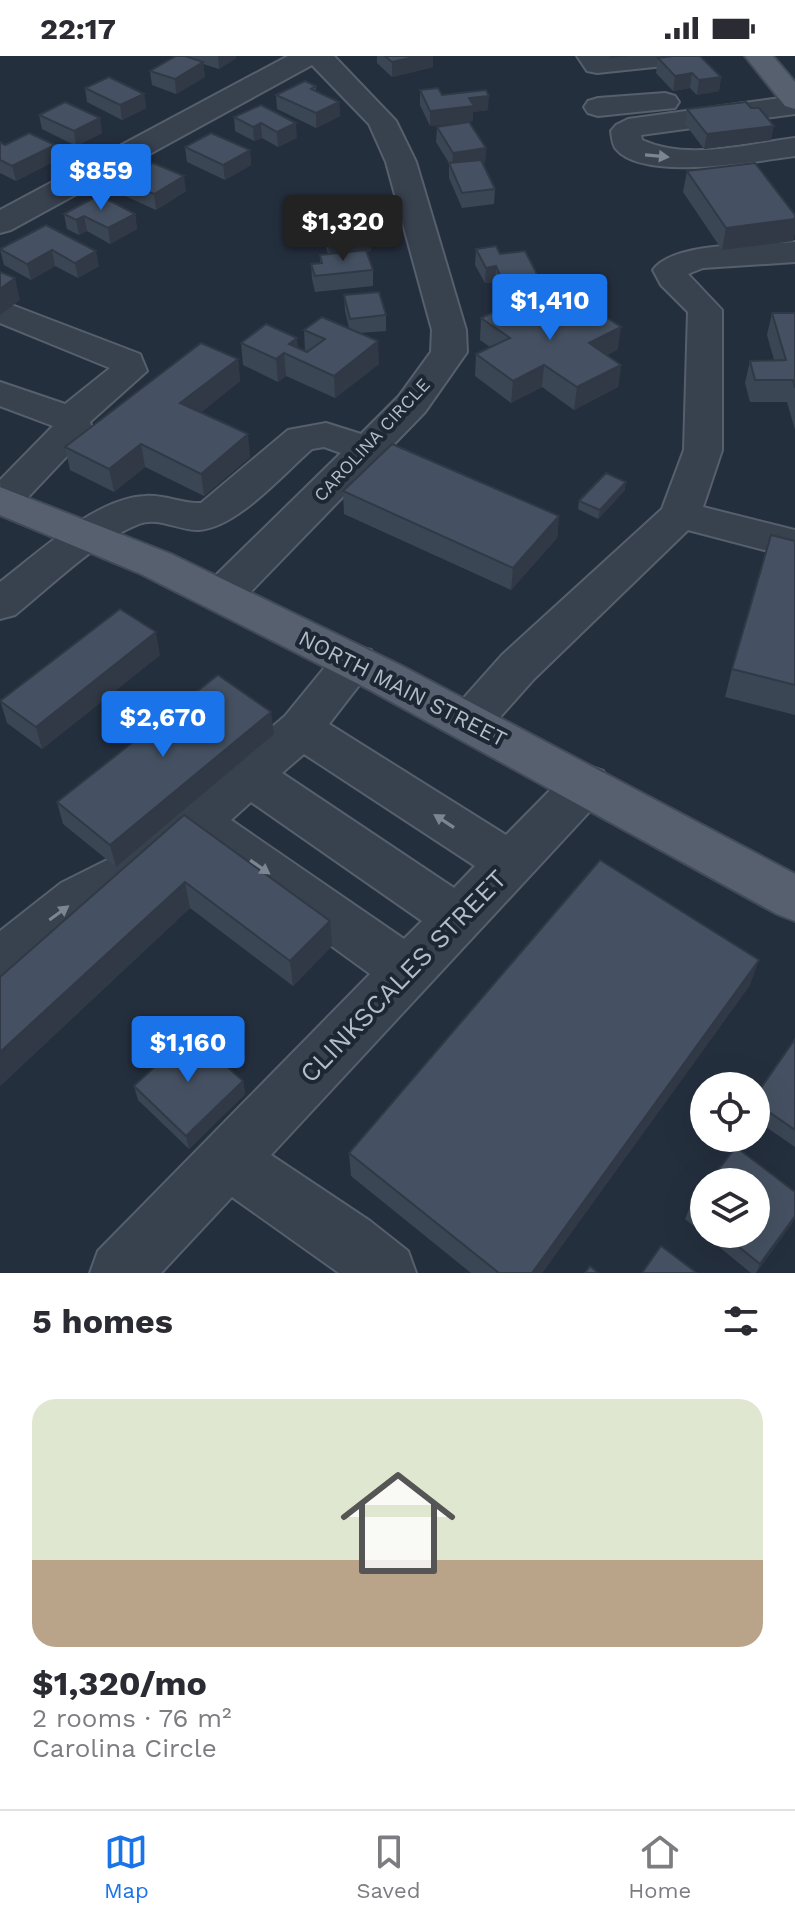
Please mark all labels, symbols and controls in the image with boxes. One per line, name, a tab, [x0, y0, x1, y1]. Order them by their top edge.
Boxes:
text: 22:17	[40, 11, 116, 46]
pin: $859	[54, 144, 148, 212]
one-way arrow	[645, 150, 670, 163]
text: $859	[69, 155, 133, 185]
pin: $1,320	[278, 195, 408, 263]
text: $1,320	[301, 206, 385, 236]
pin: $1,410	[485, 274, 615, 342]
text: $1,410	[510, 285, 590, 315]
street label: CAROLINA CIRCLE	[309, 374, 434, 505]
street label: NORTH MAIN STREET	[295, 625, 511, 752]
pin: $2,670	[98, 691, 228, 759]
text: $2,670	[120, 702, 206, 732]
one-way arrow	[433, 815, 455, 829]
one-way arrow	[249, 859, 270, 874]
street label: CLINKSCALES STREET	[294, 864, 512, 1088]
one-way arrow	[48, 905, 69, 921]
pin: $1,160	[123, 1016, 253, 1084]
text: $1,160	[150, 1027, 226, 1057]
map controls	[690, 1072, 770, 1248]
button: locate	[690, 1072, 770, 1152]
button: layers	[690, 1168, 770, 1248]
icon: filters	[719, 1299, 763, 1343]
text: 5 homes	[32, 1301, 173, 1341]
icon: home	[326, 1451, 470, 1595]
text: $1,320/mo	[32, 1663, 207, 1703]
text: 2 rooms · 76 m²	[32, 1703, 231, 1733]
text: Carolina Circle	[32, 1733, 217, 1763]
tab: Map	[104, 1830, 149, 1903]
tab: Saved	[357, 1830, 420, 1903]
tab: Home	[628, 1830, 691, 1903]

